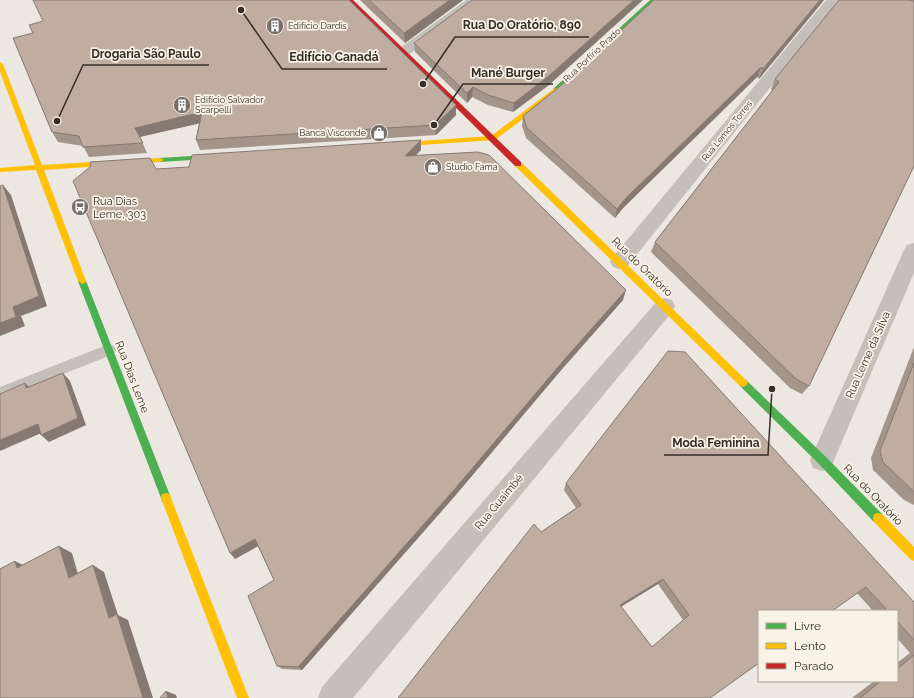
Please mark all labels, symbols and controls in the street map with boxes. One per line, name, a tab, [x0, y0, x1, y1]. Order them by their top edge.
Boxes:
callout: Rua Do Oratório, 890	[455, 13, 589, 37]
building icon: Edifício Dardis	[265, 16, 285, 36]
text: Rua Do Oratório, 890	[463, 18, 581, 32]
place label: Edifício Dardis	[288, 21, 347, 31]
street label: Rua Porfírio Prado	[561, 26, 623, 84]
callout: Drogaria São Paulo	[83, 41, 209, 65]
callout: Edifício Canadá	[282, 45, 387, 69]
text: Drogaria São Paulo	[91, 47, 201, 61]
text: Edifício Canadá	[289, 50, 379, 64]
callout: Mané Burger	[463, 60, 553, 84]
text: Mané Burger	[471, 66, 545, 80]
building icon: Edifício Salvador Scarpelli	[172, 95, 192, 115]
place label: Edifício Salvador Scarpelli	[195, 95, 265, 115]
street label: Rua Lemos Torres	[700, 98, 755, 163]
shop icon: Banca Visconde	[369, 123, 389, 143]
place label: Banca Visconde	[299, 128, 367, 138]
shop icon: Studio Fama	[423, 157, 443, 177]
place label: Studio Fama	[446, 162, 498, 172]
place label: Rua Dias Leme, 303	[93, 195, 146, 221]
bus stop icon: Rua Dias Leme, 303	[70, 197, 90, 217]
street label: Rua do Oratório	[609, 235, 675, 300]
street label: Rua Leme da Silva	[843, 310, 893, 400]
street label: Rua Dias Leme	[112, 339, 152, 415]
callout: Moda Feminina	[664, 431, 768, 455]
text: Moda Feminina	[672, 436, 760, 450]
street label: Rua do Oratório	[841, 462, 906, 528]
street label: Rua Guaimbé	[472, 471, 526, 532]
legend	[758, 610, 898, 682]
text: Livre	[794, 619, 821, 633]
text: Lento	[794, 639, 826, 653]
text: Parado	[794, 659, 833, 673]

